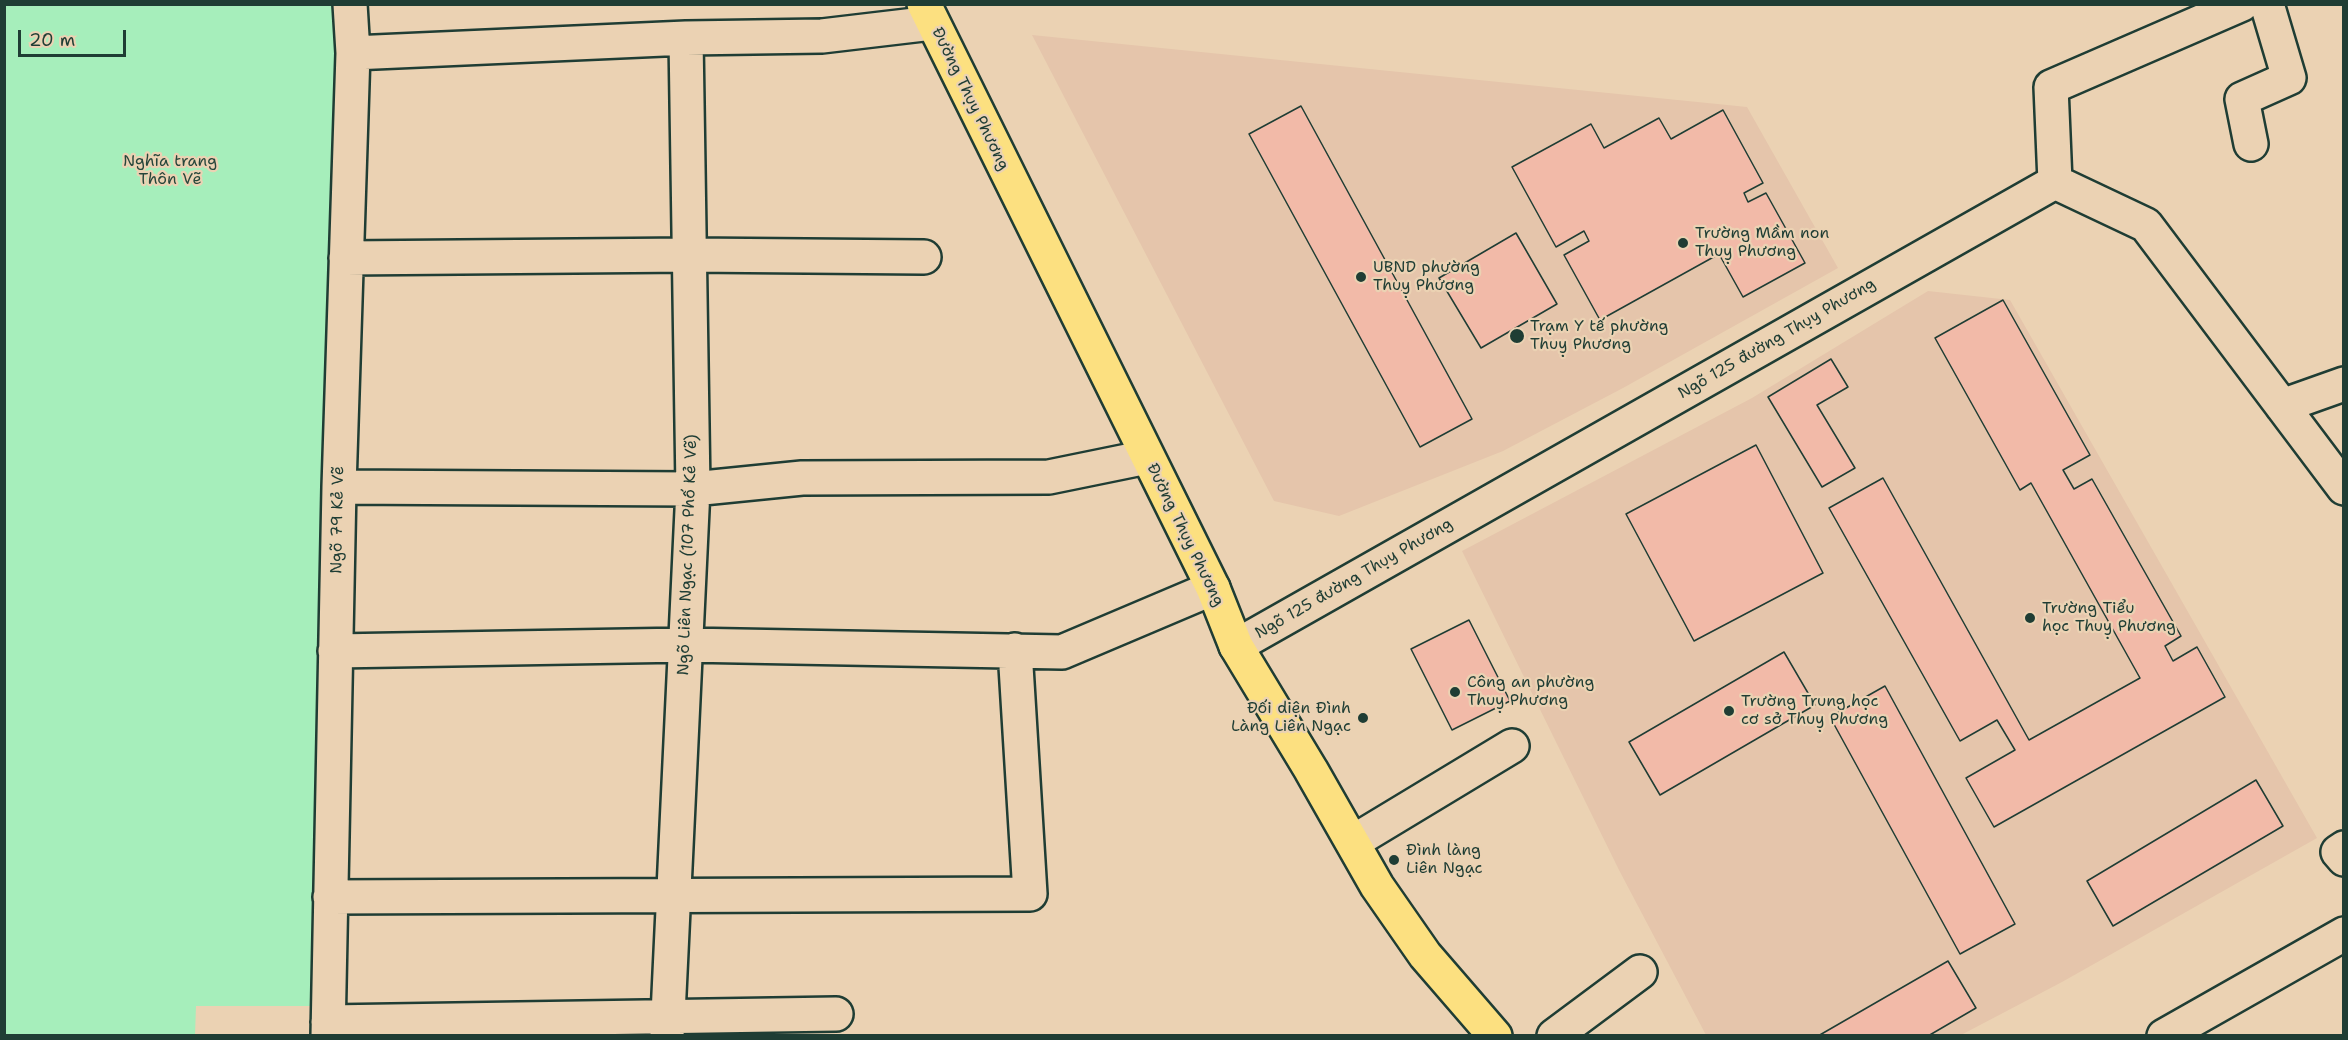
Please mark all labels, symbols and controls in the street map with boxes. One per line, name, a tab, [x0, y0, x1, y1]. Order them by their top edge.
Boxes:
scale bar	[21, 18, 129, 56]
street label: Đường Thụy Phương	[927, 24, 1013, 174]
text: 20 m	[29, 28, 75, 52]
park label: Nghĩa trang Thôn Vẽ	[123, 152, 217, 190]
place label: Trường Mầm non Thuỵ Phương	[1695, 224, 1829, 262]
marker: Trường Mầm non Thuỵ Phương	[1676, 236, 1690, 250]
place label: UBND phường Thuỵ Phương	[1373, 258, 1480, 296]
marker: UBND phường Thuỵ Phương	[1354, 270, 1368, 284]
street label: Ngõ 125 đường Thụy Phương	[1675, 275, 1879, 403]
place label: Trạm Y tế phường Thuỵ Phương	[1530, 317, 1668, 355]
marker: Trạm Y tế phường Thuỵ Phương	[1508, 327, 1526, 345]
street label: Ngõ Liên Ngạc (107 Phố Kẻ Vẽ)	[674, 434, 702, 676]
street label: Đường Thụy Phương	[1142, 460, 1228, 610]
street label: Ngõ 79 Kẻ Vẽ	[327, 466, 349, 574]
street label: Ngõ 125 đường Thụy Phương	[1252, 515, 1456, 643]
place label: Trường Tiểu học Thuỵ Phương	[2042, 599, 2176, 637]
marker: Trường Tiểu học Thuỵ Phương	[2023, 611, 2037, 625]
place label: Công an phường Thuỵ Phương	[1467, 673, 1594, 711]
marker: Công an phường Thuỵ Phương	[1448, 685, 1462, 699]
place label: Trường Trung học cơ sở Thuỵ Phương	[1741, 692, 1888, 730]
place label: Đối diện Đình Làng Liên Ngạc	[1231, 699, 1351, 737]
marker: Trường Trung học cơ sở Thuỵ Phương	[1722, 704, 1736, 718]
marker: Đối diện Đình Làng Liên Ngạc	[1356, 711, 1370, 725]
place label: Đình làng Liên Ngạc	[1406, 841, 1483, 879]
marker: Đình làng Liên Ngạc	[1387, 853, 1401, 867]

